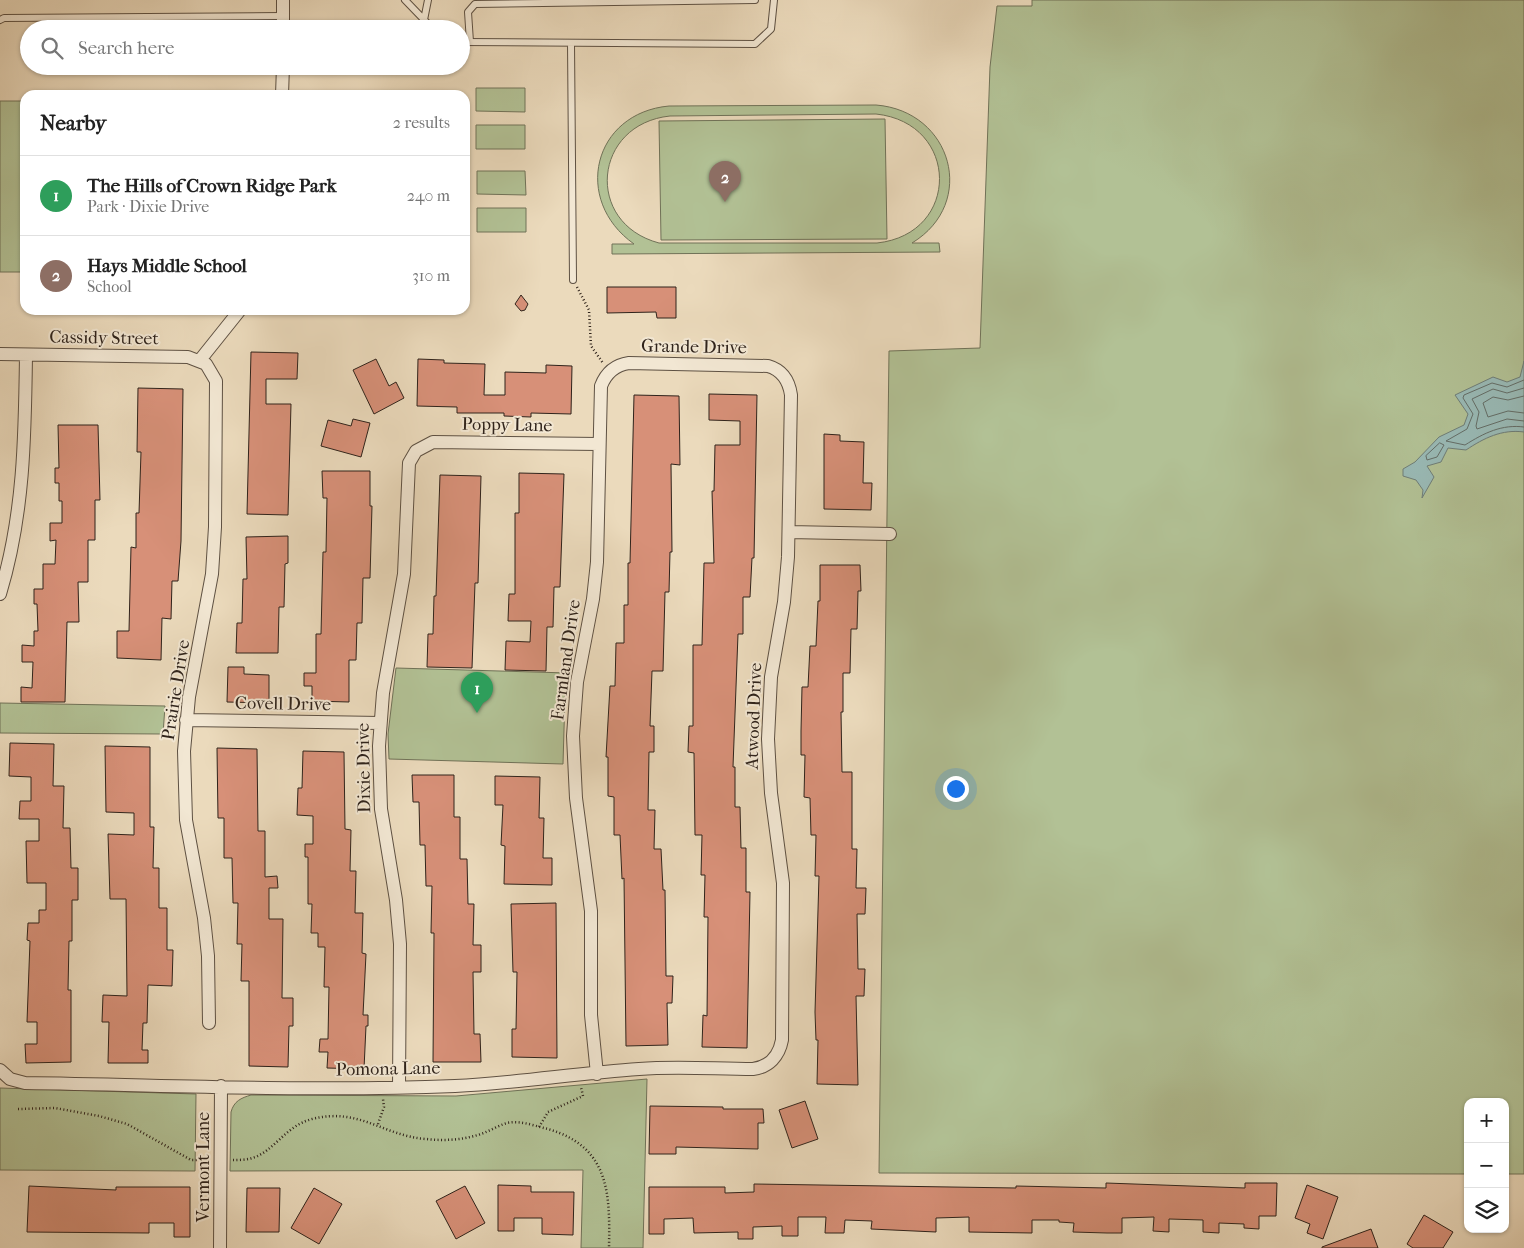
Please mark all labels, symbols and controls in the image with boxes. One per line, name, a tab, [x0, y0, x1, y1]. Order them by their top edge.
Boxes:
search box	[20, 20, 470, 75]
icon: search	[38, 34, 66, 62]
text: Search here	[78, 37, 174, 59]
text: Nearby	[40, 111, 106, 135]
text: 2 results	[393, 113, 450, 132]
pin: 2	[709, 161, 741, 202]
text: The Hills of Crown Ridge Park	[87, 175, 337, 197]
text: 1	[53, 186, 59, 205]
text: 240 m	[407, 186, 450, 205]
text: Park · Dixie Drive	[87, 197, 209, 216]
text: Hays Middle School	[87, 255, 247, 277]
text: 2	[52, 266, 60, 285]
text: 310 m	[412, 266, 450, 285]
text: School	[87, 277, 132, 296]
street label: Cassidy Street	[49, 327, 159, 349]
street label: Grande Drive	[641, 336, 747, 358]
street label: Poppy Lane	[462, 414, 553, 436]
street label: Farmland Drive	[547, 598, 585, 722]
street label: Prairie Drive	[158, 638, 194, 742]
street label: Atwood Drive	[742, 662, 766, 771]
pin: 1	[461, 672, 493, 713]
street label: Covell Drive	[235, 693, 331, 715]
street label: Dixie Drive	[353, 723, 375, 813]
your location	[943, 776, 969, 802]
street label: Pomona Lane	[336, 1058, 441, 1080]
map controls	[1464, 1098, 1509, 1233]
button: +	[1464, 1098, 1509, 1143]
street label: Vermont Lane	[193, 1112, 214, 1223]
button: −	[1464, 1143, 1509, 1188]
button: layers	[1464, 1188, 1509, 1233]

